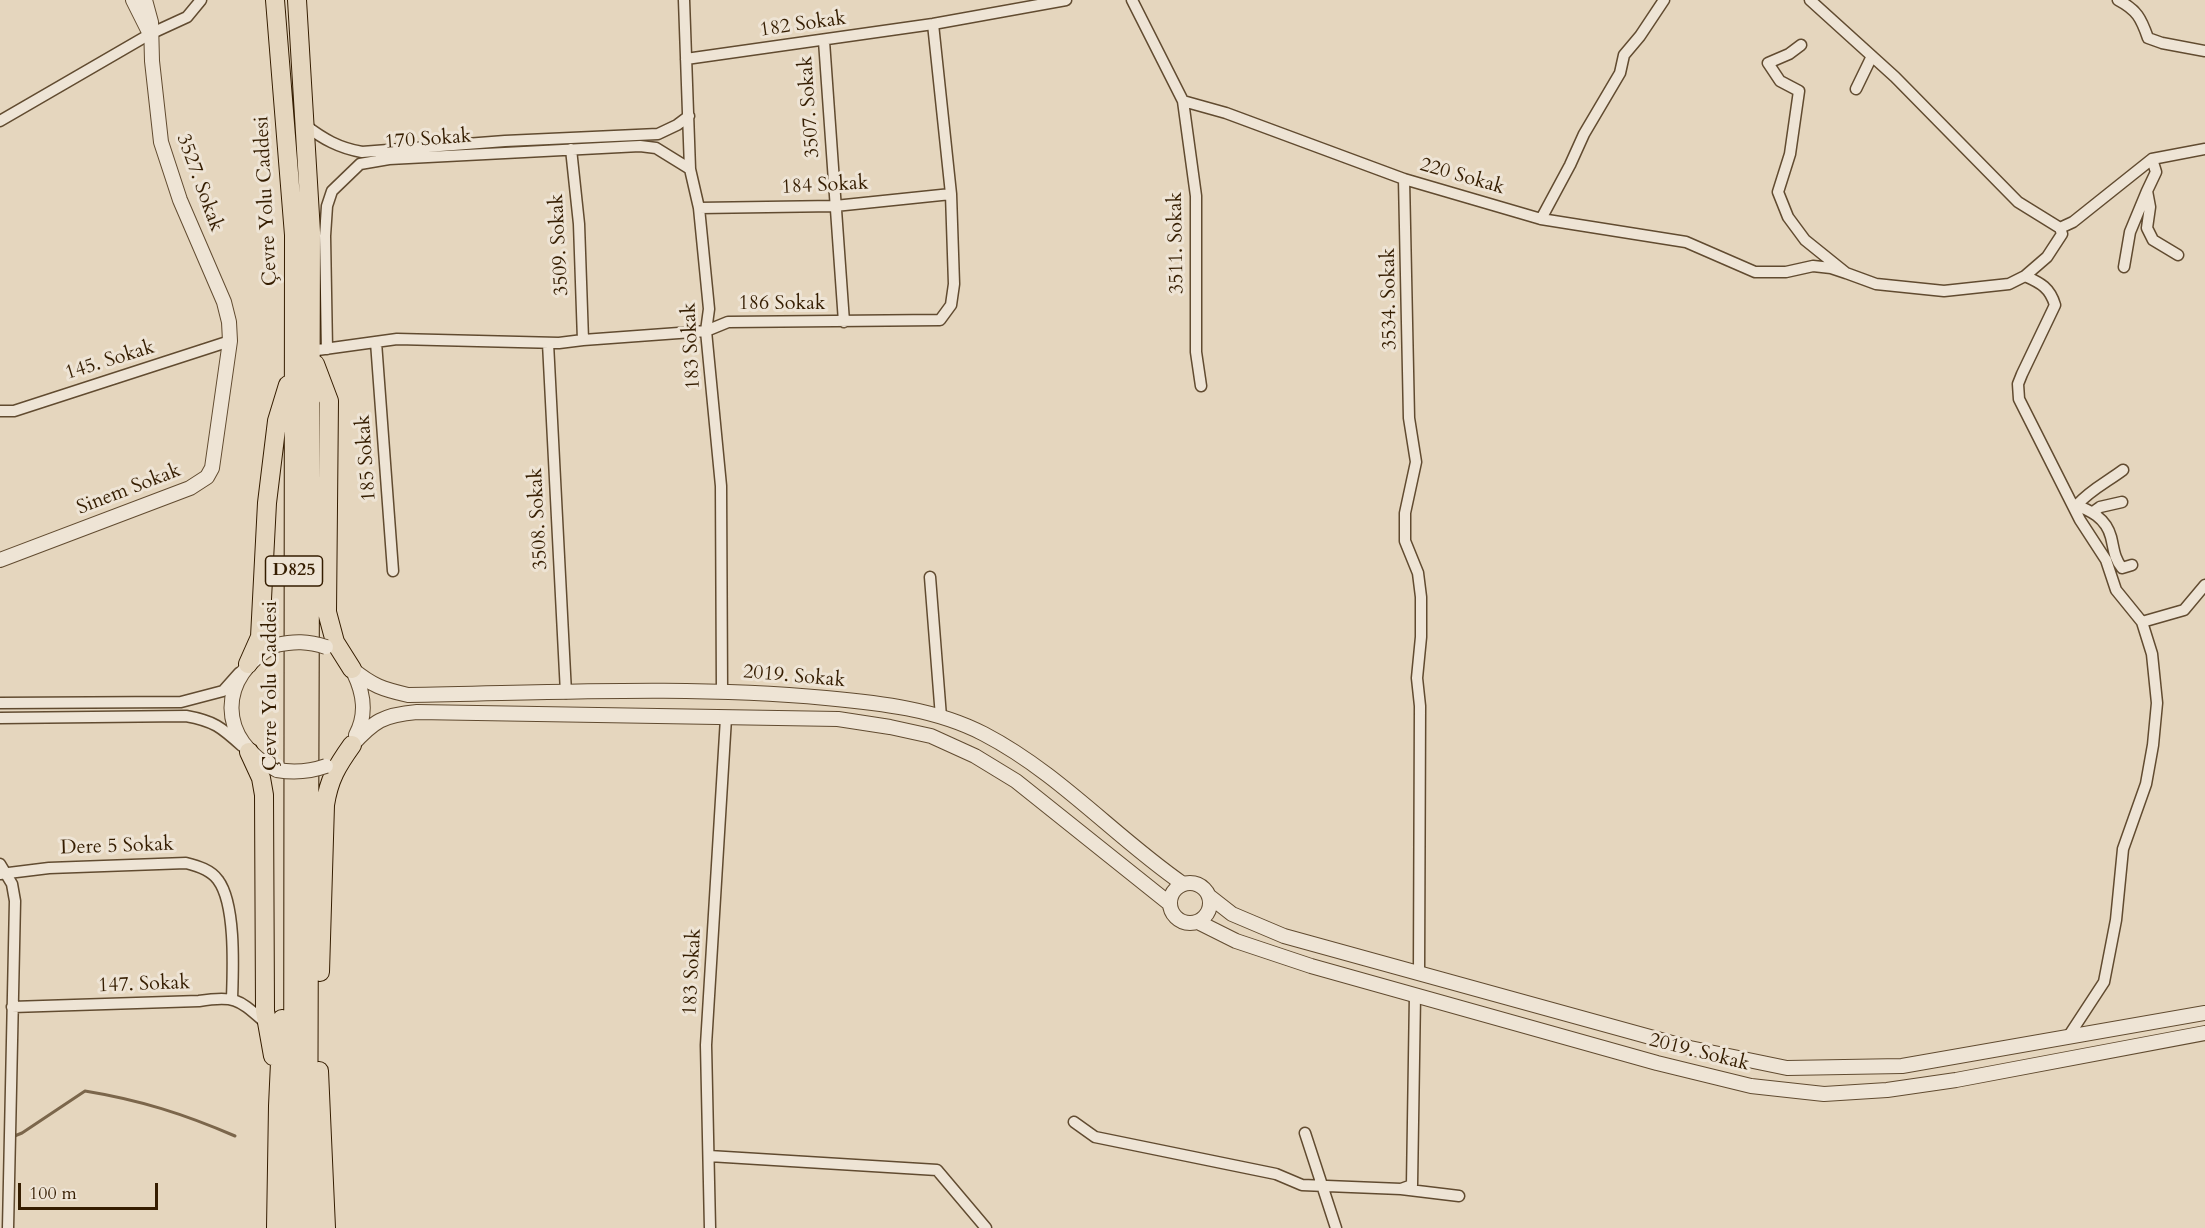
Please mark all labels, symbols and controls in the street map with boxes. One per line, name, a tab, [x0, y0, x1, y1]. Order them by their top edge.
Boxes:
street label: 182 Sokak	[758, 7, 848, 43]
street label: 3507. Sokak	[794, 55, 826, 159]
street label: Çevre Yolu Caddesi	[251, 115, 283, 287]
street label: 170 Sokak	[384, 125, 472, 155]
street label: 3527. Sokak	[170, 131, 228, 235]
street label: 220 Sokak	[1417, 153, 1507, 201]
street label: 184 Sokak	[781, 172, 869, 200]
street label: 3511. Sokak	[1164, 192, 1190, 294]
street label: 3509. Sokak	[545, 193, 575, 297]
street label: 3534. Sokak	[1377, 248, 1403, 350]
street label: 186 Sokak	[739, 292, 825, 316]
street label: 183 Sokak	[678, 302, 706, 390]
street label: 145. Sokak	[62, 336, 158, 386]
street label: 185 Sokak	[352, 414, 382, 502]
street label: Sinem Sokak	[74, 459, 184, 521]
street label: 3508. Sokak	[524, 467, 554, 571]
road number: D825	[266, 556, 322, 586]
street label: Çevre Yolu Caddesi	[259, 601, 283, 771]
street label: 2019. Sokak	[742, 661, 846, 693]
street label: Dere 5 Sokak	[60, 833, 174, 861]
street label: 183 Sokak	[679, 928, 707, 1016]
street label: 147. Sokak	[98, 971, 190, 999]
street label: 2019. Sokak	[1646, 1029, 1752, 1077]
scale bar	[21, 1171, 160, 1209]
text: 100 m	[29, 1181, 77, 1206]

